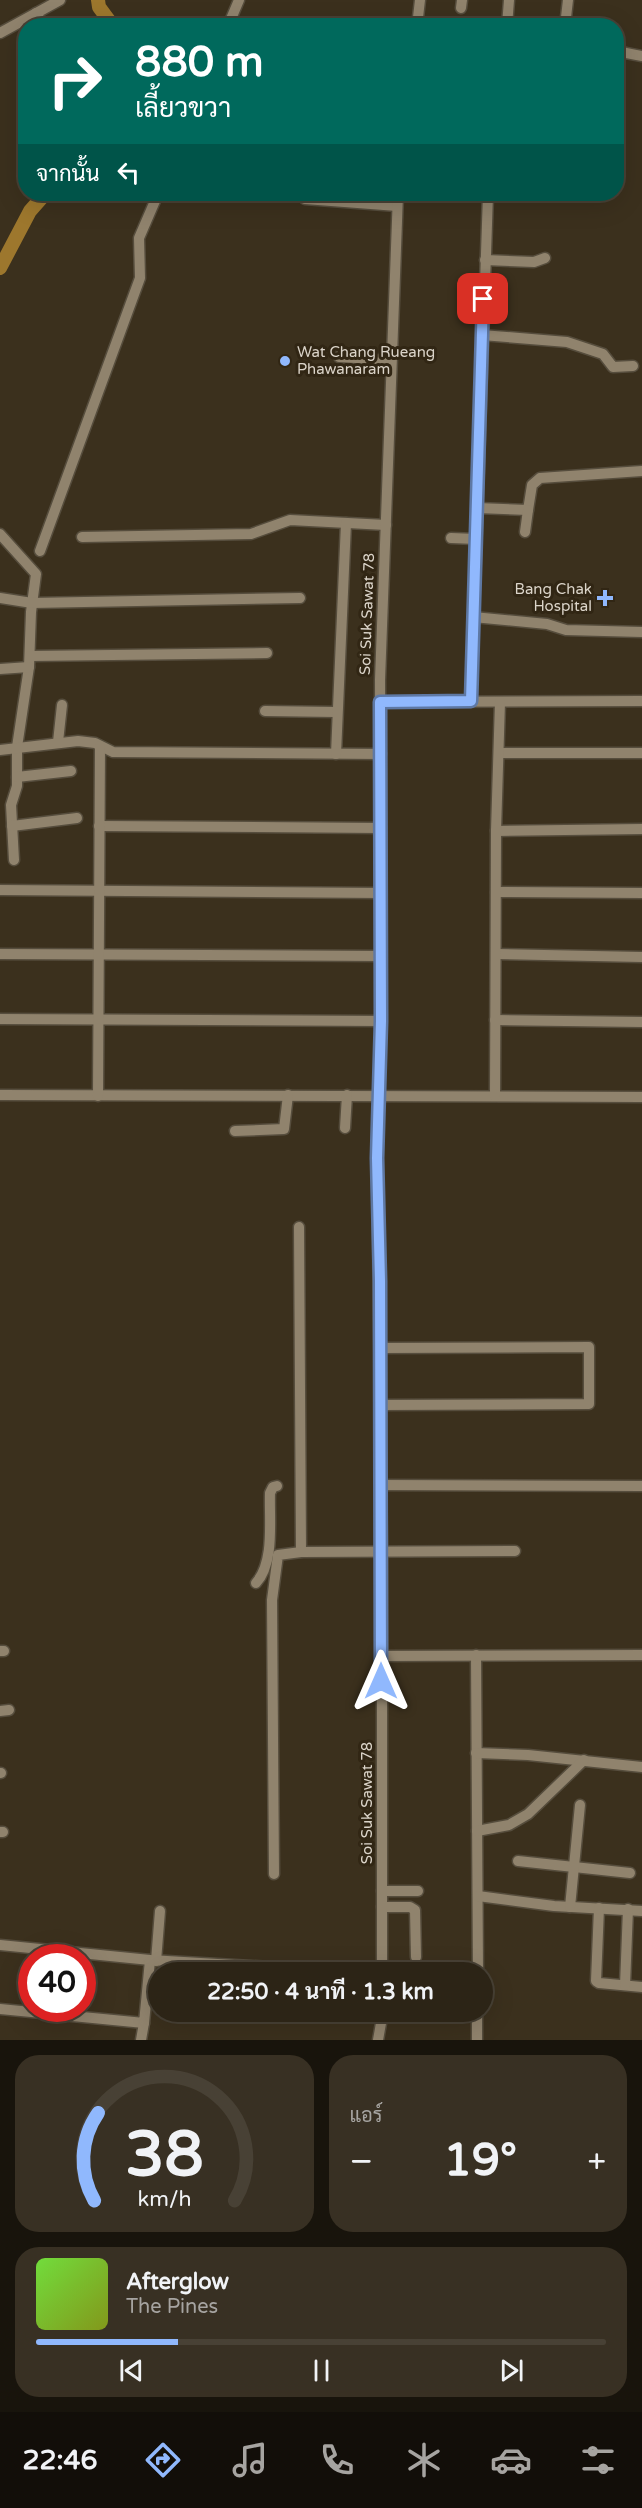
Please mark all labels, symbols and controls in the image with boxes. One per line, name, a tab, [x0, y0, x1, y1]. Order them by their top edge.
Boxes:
text: 880 m	[135, 37, 264, 88]
icon: right	[36, 42, 114, 120]
text: เลี้ยวขวา	[135, 92, 231, 125]
icon: left	[112, 156, 145, 189]
text: จากนั้น	[36, 161, 100, 187]
pin	[457, 273, 508, 324]
icon: arrive	[466, 282, 499, 315]
place label: Wat Chang Rueang Phawanaram	[297, 343, 435, 378]
marker: Wat Chang Rueang Phawanaram	[278, 354, 292, 368]
street label: Soi Suk Sawat 78	[356, 553, 378, 675]
place label: Bang Chak Hospital	[515, 580, 592, 615]
marker: Bang Chak Hospital	[596, 589, 614, 607]
position arrow	[349, 1649, 413, 1713]
street label: Soi Suk Sawat 78	[358, 1742, 376, 1864]
speed limit sign: 40	[18, 1944, 96, 2022]
text: 22:50 · 4 นาที · 1.3 km	[207, 1979, 434, 2005]
text: แอร์	[350, 2104, 383, 2128]
text: 38	[125, 2118, 203, 2193]
text: 19°	[443, 2134, 517, 2188]
text: −	[350, 2142, 373, 2181]
text: +	[587, 2142, 606, 2181]
text: km/h	[137, 2186, 191, 2212]
text: Afterglow	[126, 2269, 229, 2295]
text: The Pines	[126, 2295, 218, 2319]
icon: previous	[115, 2354, 148, 2387]
icon: pause	[305, 2354, 338, 2387]
icon: next	[495, 2354, 528, 2387]
icon: directions	[142, 2439, 184, 2481]
icon: music	[229, 2439, 271, 2481]
icon: phone	[316, 2439, 358, 2481]
icon: climate	[403, 2439, 445, 2481]
icon: car	[490, 2439, 532, 2481]
icon: filters	[577, 2439, 619, 2481]
text: 22:46	[23, 2444, 97, 2477]

